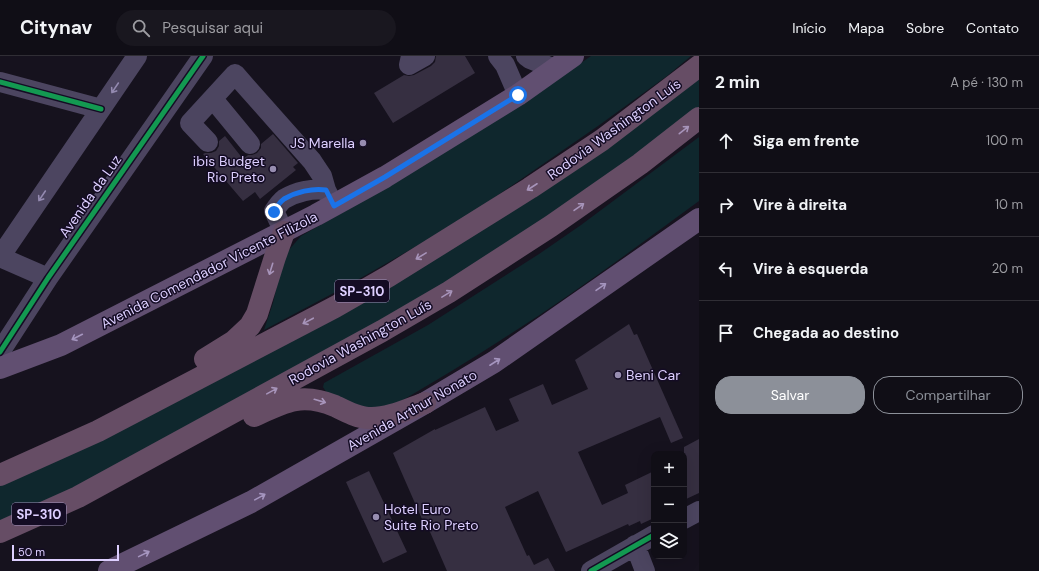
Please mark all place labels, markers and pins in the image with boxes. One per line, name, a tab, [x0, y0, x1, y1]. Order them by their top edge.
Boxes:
place label: JS Marella	[290, 134, 355, 152]
marker: JS Marella	[358, 138, 368, 148]
place label: ibis Budget Rio Preto	[193, 152, 265, 186]
marker: ibis Budget Rio Preto	[268, 164, 278, 174]
place label: Beni Car	[626, 366, 680, 384]
marker: Beni Car	[613, 370, 623, 380]
place label: Hotel Euro Suite Rio Preto	[384, 500, 479, 534]
marker: Hotel Euro Suite Rio Preto	[371, 512, 381, 522]

